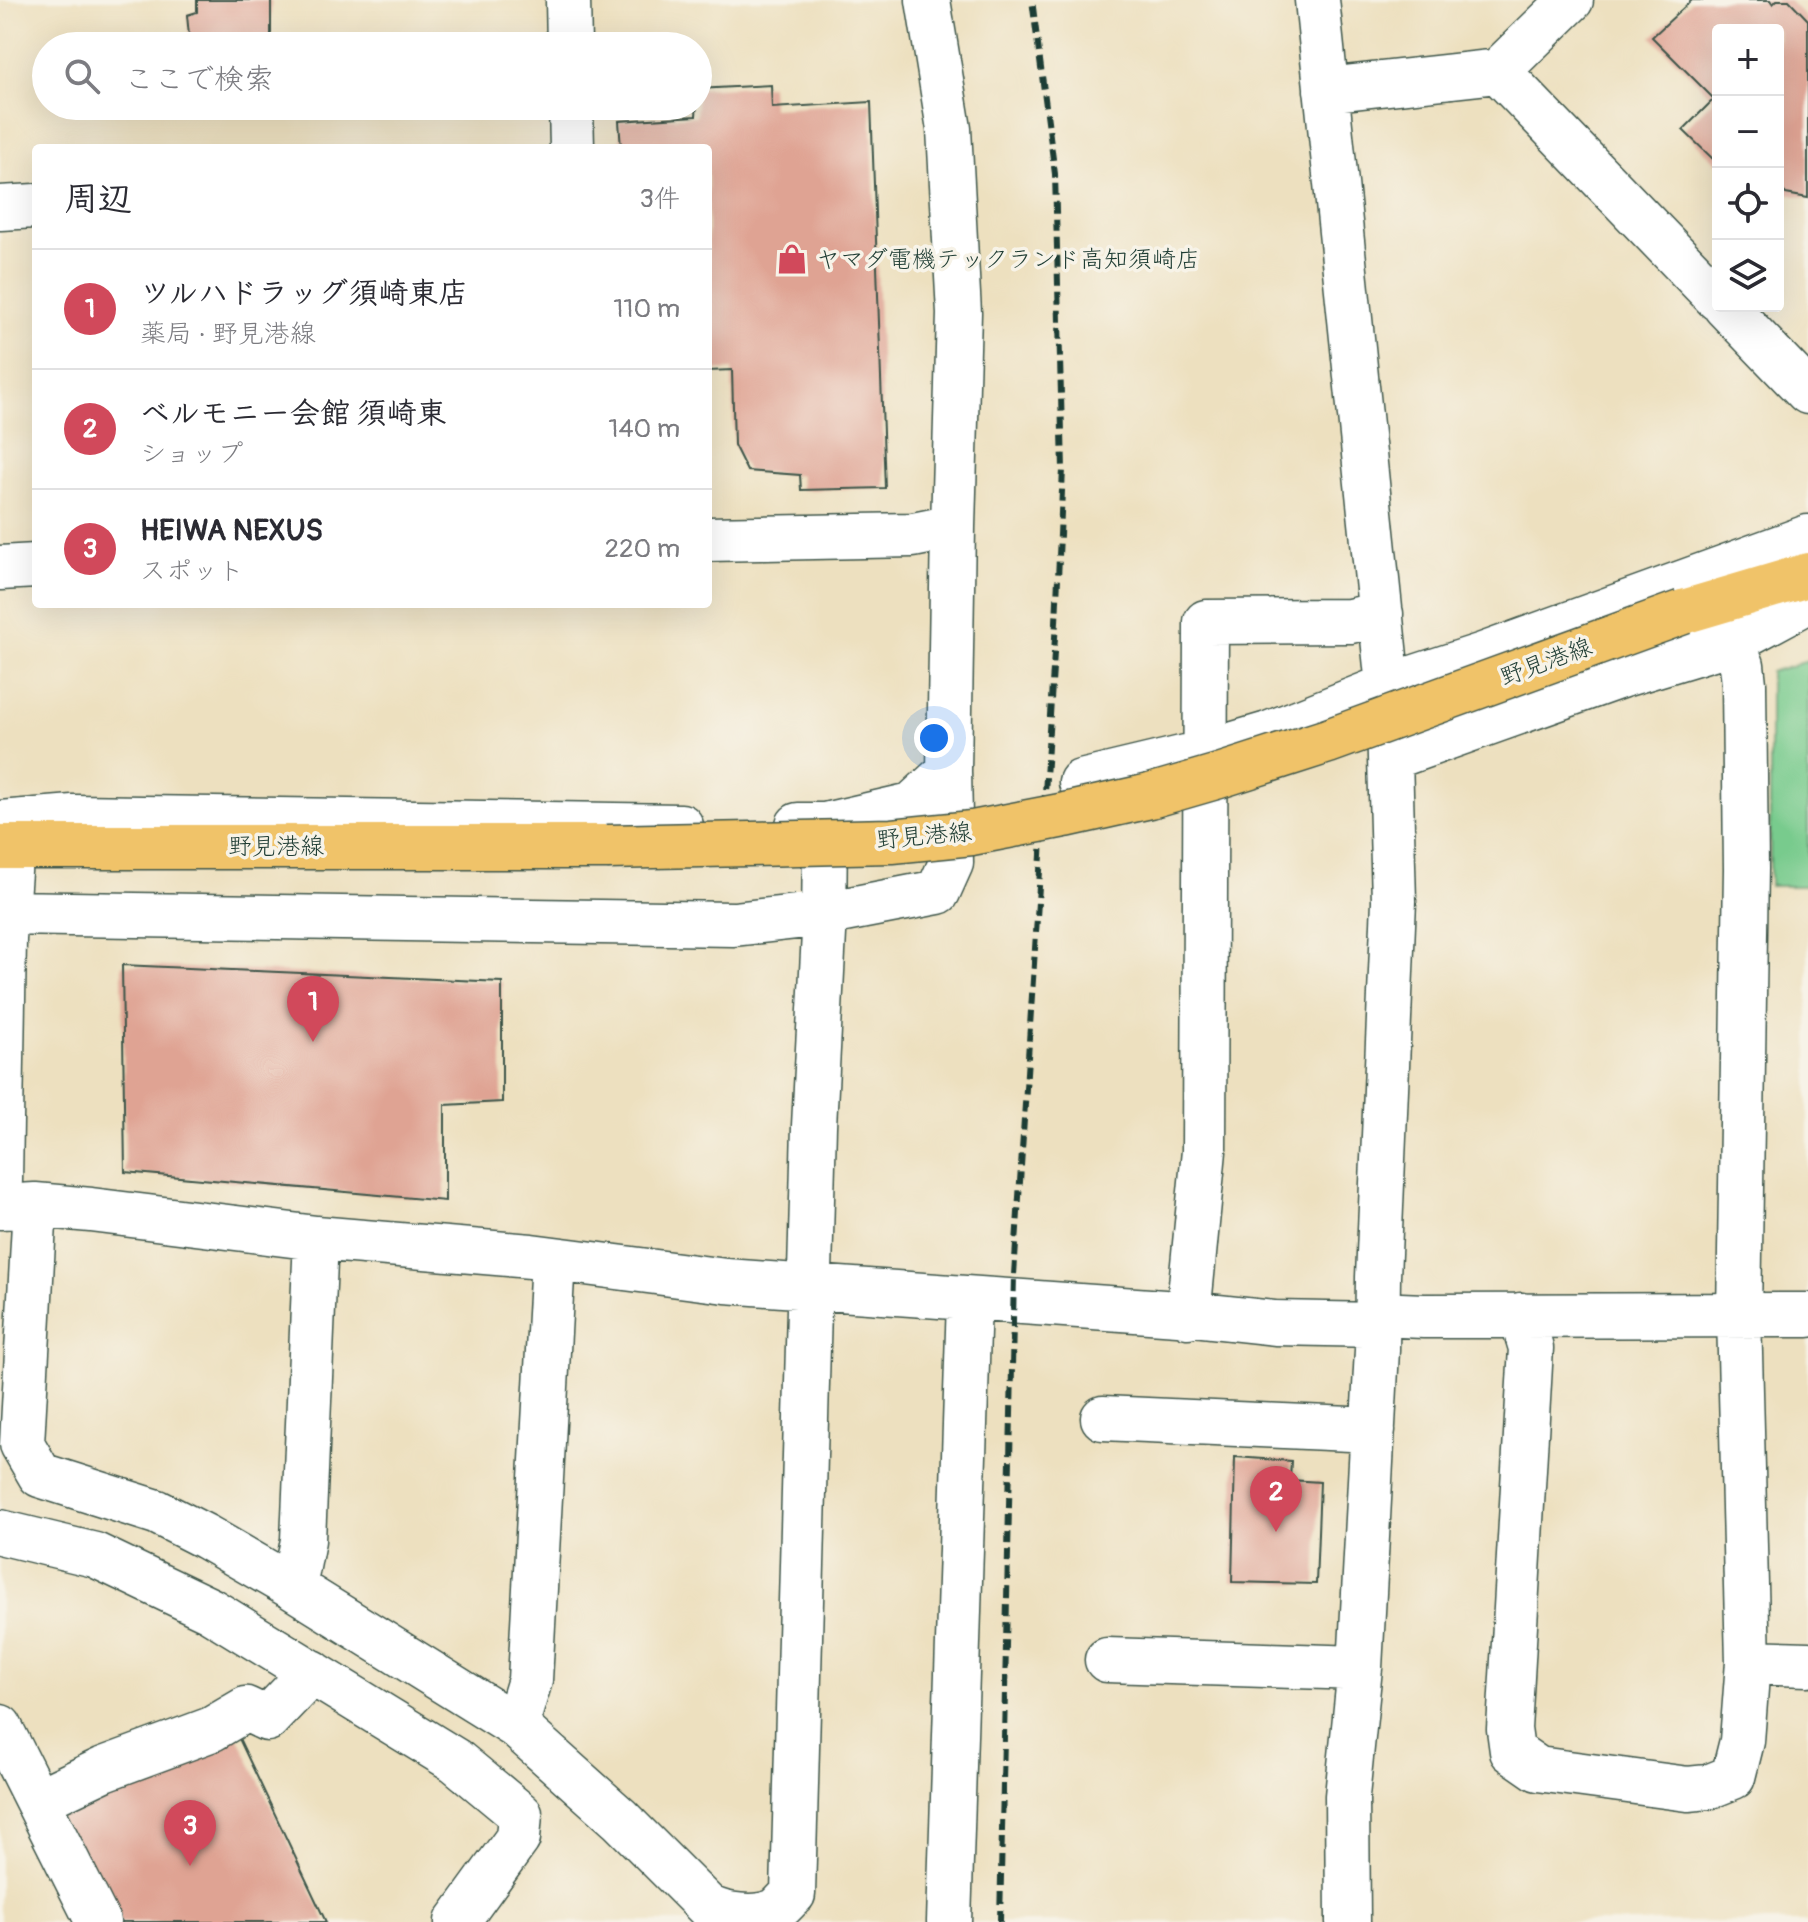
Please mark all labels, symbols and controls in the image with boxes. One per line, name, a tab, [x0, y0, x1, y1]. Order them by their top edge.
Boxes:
map controls	[1712, 24, 1784, 312]
button: +	[1712, 24, 1784, 96]
search box	[32, 32, 712, 120]
icon: search	[60, 54, 104, 98]
text: ここで検索	[124, 61, 274, 98]
button: −	[1712, 96, 1784, 168]
button: locate	[1712, 168, 1784, 240]
text: 周辺	[64, 178, 132, 221]
text: 3件	[639, 183, 680, 215]
button: layers	[1712, 240, 1784, 312]
shop icon: ヤマダ電機テックランド高知須崎店	[775, 242, 809, 276]
place label: ヤマダ電機テックランド高知須崎店	[816, 245, 1200, 274]
text: ツルハドラッグ須崎東店	[140, 275, 468, 312]
text: 1	[85, 293, 95, 325]
text: 110 m	[613, 293, 680, 325]
text: 薬局 · 野見港線	[140, 318, 316, 350]
text: ベルモニー会館 須崎東	[140, 395, 447, 432]
text: 2	[83, 413, 97, 445]
text: 140 m	[608, 413, 680, 445]
text: ショップ	[140, 438, 243, 470]
text: HEIWA NEXUS	[140, 512, 323, 549]
text: 3	[83, 533, 97, 565]
text: 220 m	[604, 533, 680, 565]
text: スポット	[140, 555, 244, 587]
street label: 野見港線	[1496, 632, 1596, 692]
your location	[914, 718, 954, 758]
street label: 野見港線	[875, 817, 973, 855]
street label: 野見港線	[228, 832, 324, 861]
pin: 1	[287, 976, 339, 1042]
pin: 2	[1250, 1466, 1302, 1532]
pin: 3	[164, 1800, 216, 1866]

